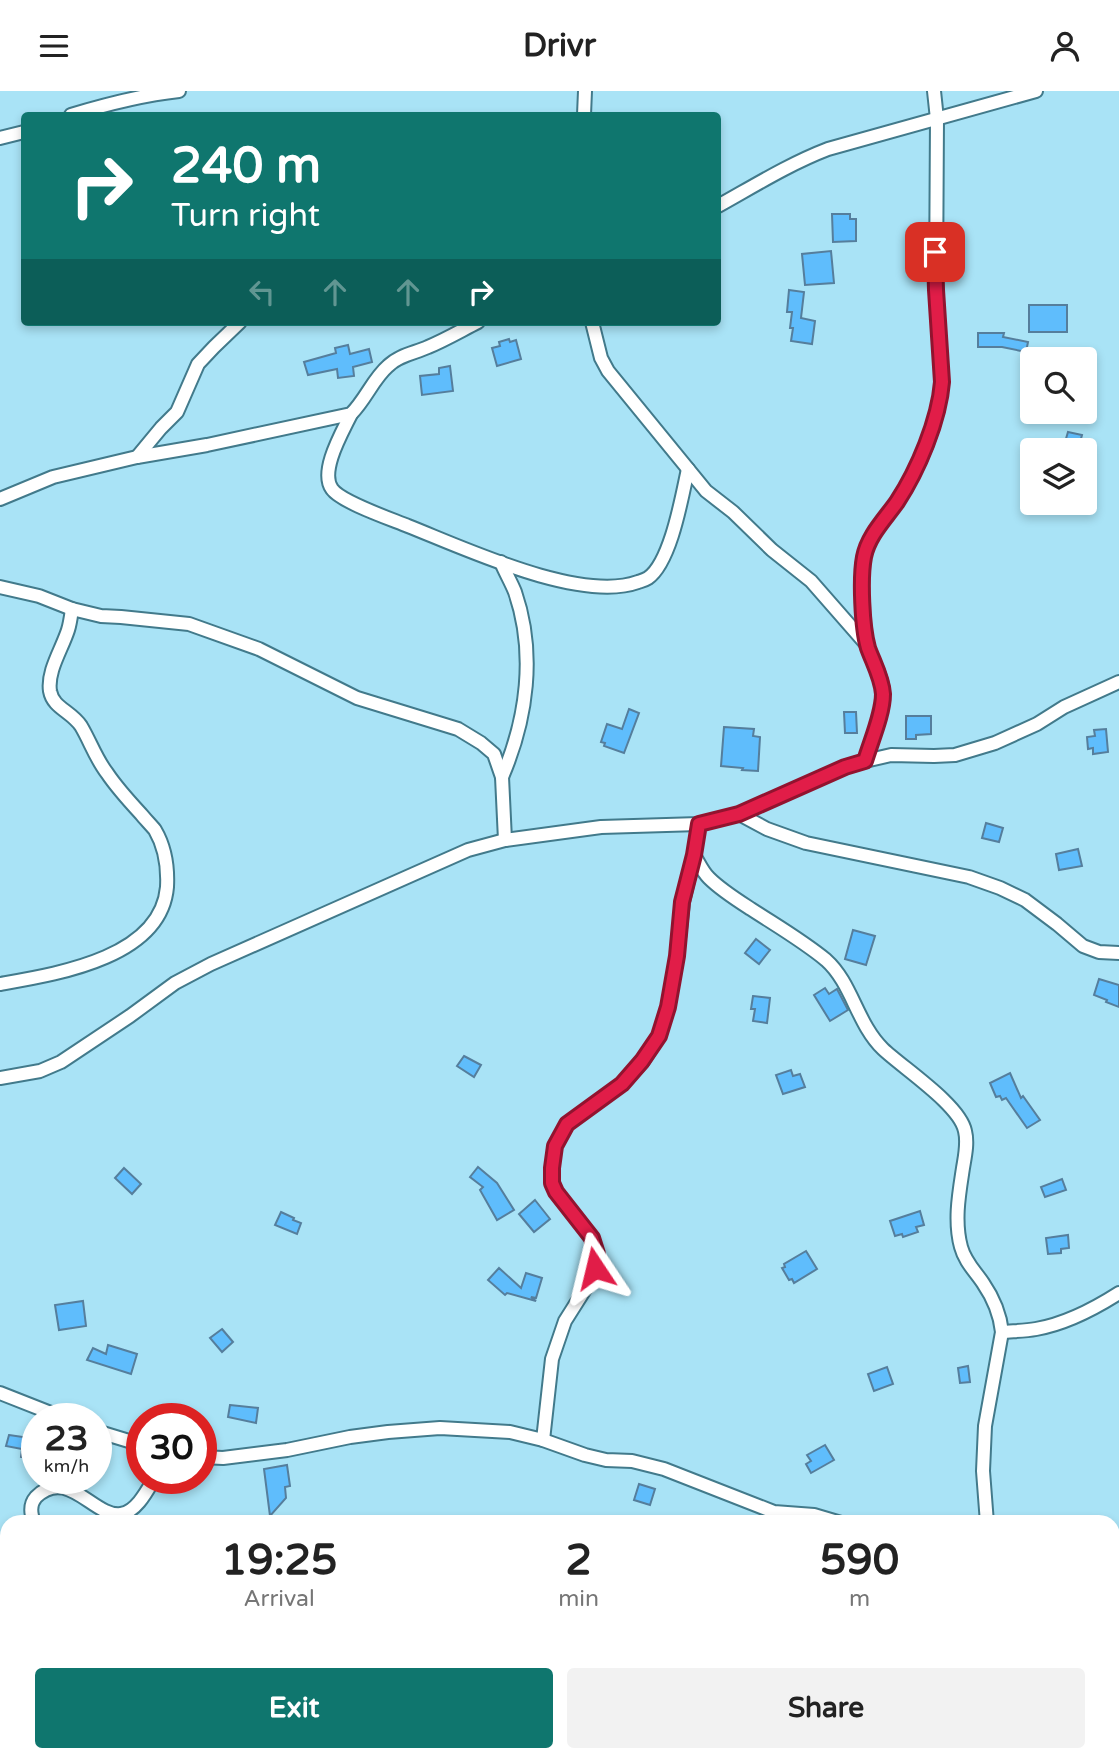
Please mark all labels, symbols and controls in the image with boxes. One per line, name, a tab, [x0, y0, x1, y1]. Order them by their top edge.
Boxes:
icon: menu	[35, 27, 73, 65]
text: Drivr	[523, 27, 596, 65]
icon: person	[1046, 27, 1084, 65]
text: 240 m	[171, 137, 321, 196]
icon: right	[56, 140, 147, 231]
text: Turn right	[171, 197, 320, 235]
pin	[905, 222, 965, 282]
icon: arrive	[916, 233, 954, 271]
icon: left	[243, 273, 281, 311]
icon: ahead	[316, 273, 354, 311]
icon: ahead	[389, 273, 427, 311]
icon: right	[462, 273, 500, 311]
map controls	[1020, 347, 1097, 515]
button: search	[1020, 347, 1097, 424]
button: layers	[1020, 438, 1097, 515]
position arrow	[558, 1231, 632, 1305]
speed limit sign: 30	[126, 1403, 217, 1494]
text: 23	[45, 1418, 88, 1460]
text: km/h	[44, 1455, 89, 1477]
text: 19:25	[221, 1535, 337, 1586]
text: 2	[565, 1535, 592, 1586]
text: 590	[820, 1535, 899, 1586]
text: Arrival	[244, 1585, 315, 1613]
text: min	[558, 1585, 599, 1613]
text: m	[849, 1585, 870, 1613]
button: Exit	[35, 1668, 553, 1748]
button: Share	[567, 1668, 1085, 1748]

